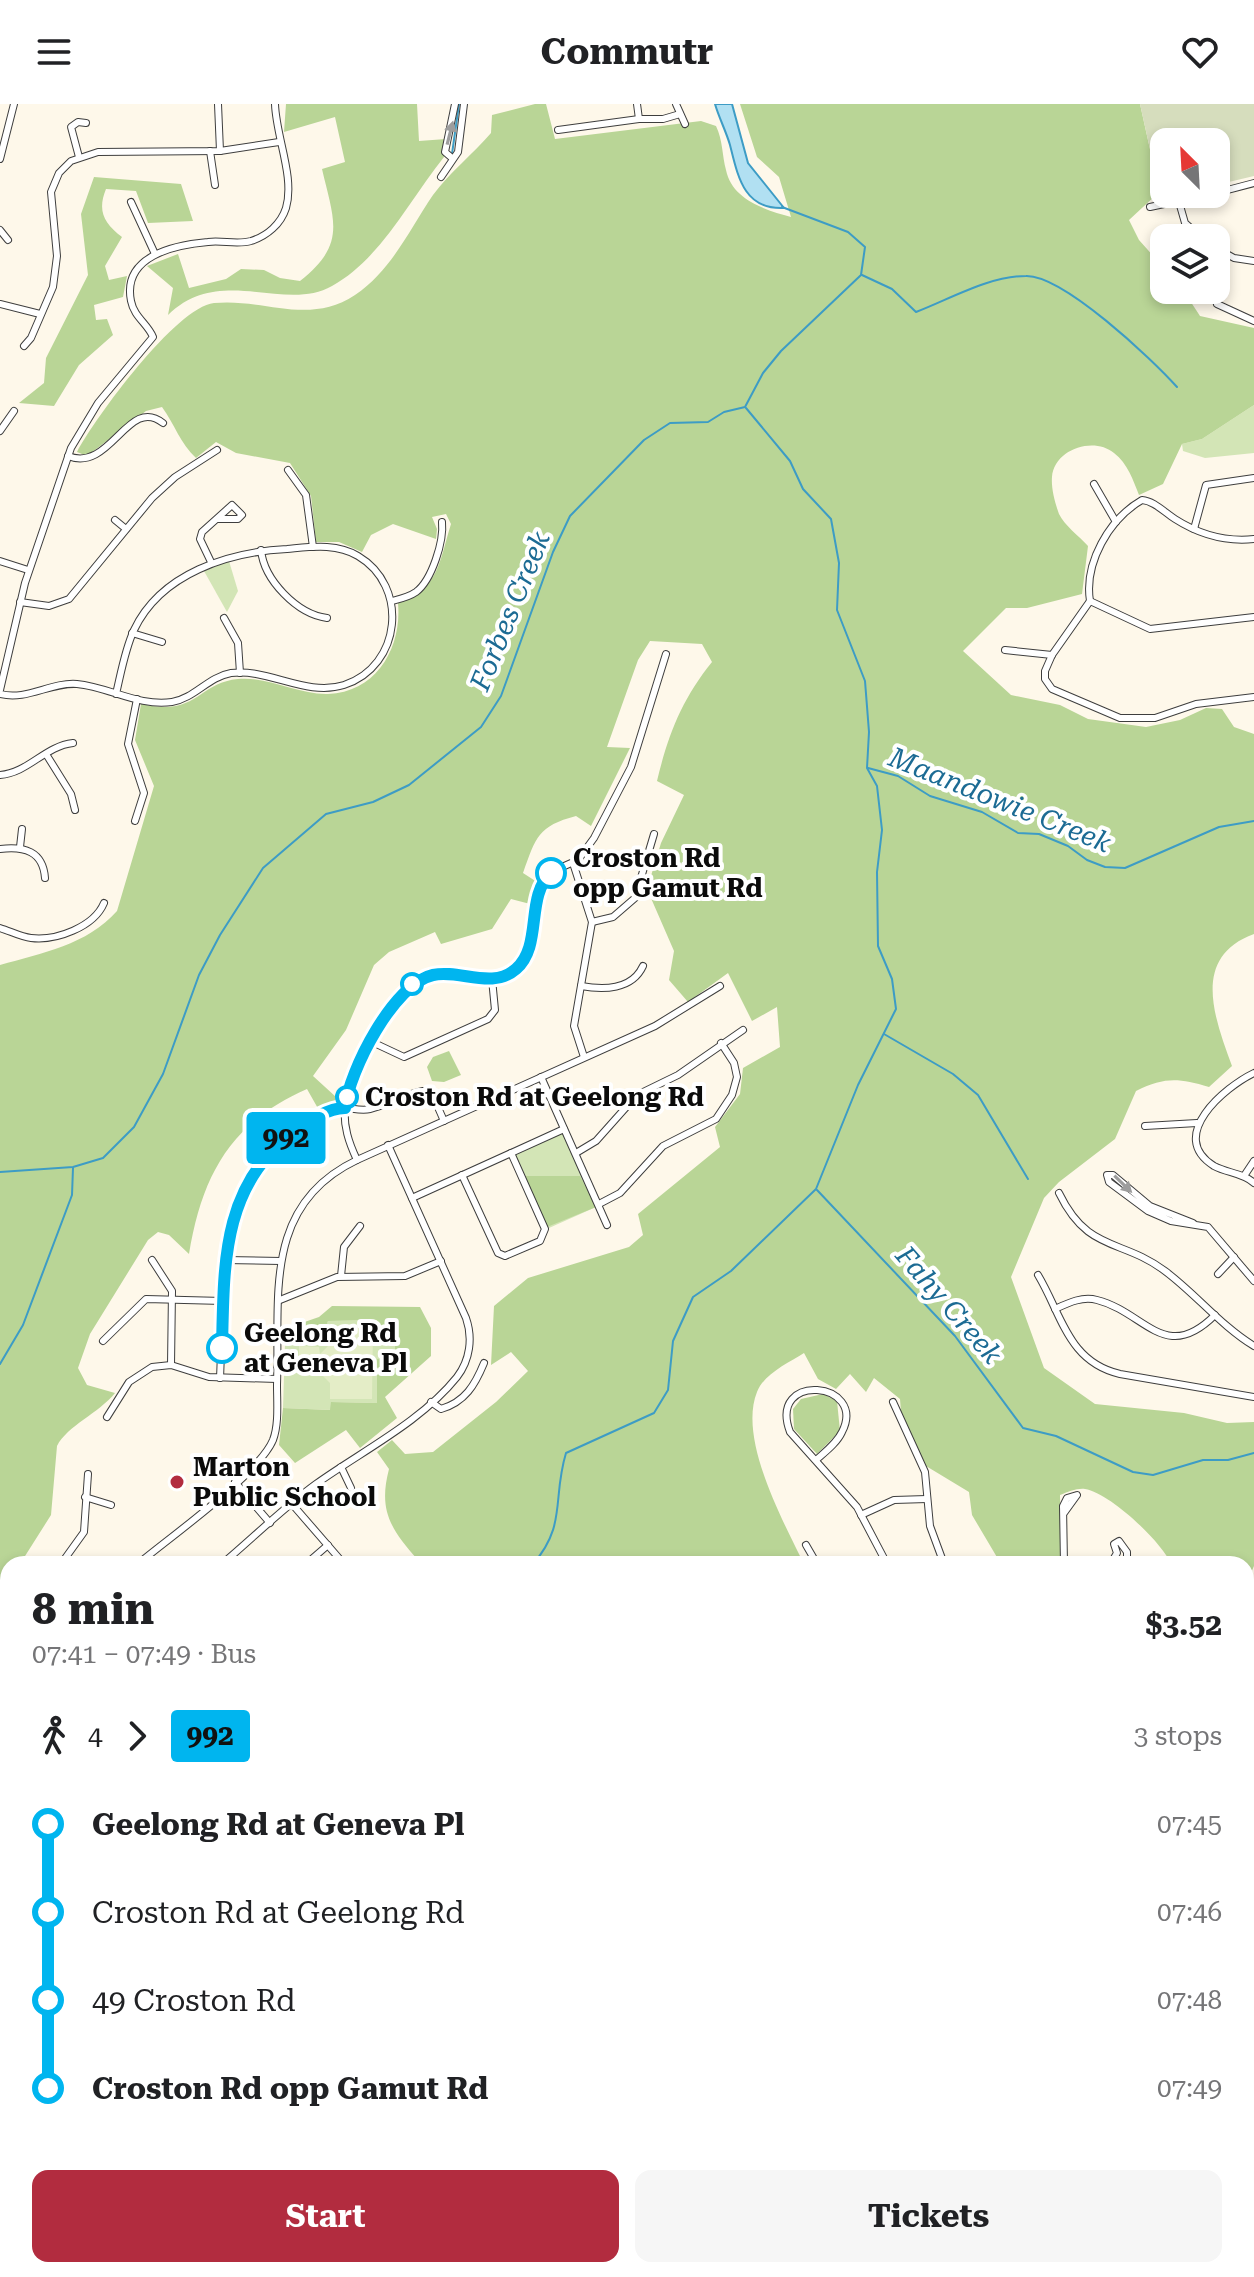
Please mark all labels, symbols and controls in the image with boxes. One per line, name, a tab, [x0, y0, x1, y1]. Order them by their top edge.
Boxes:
icon: menu	[32, 30, 76, 74]
icon: heart	[1178, 30, 1222, 74]
text: Commutr	[541, 31, 713, 73]
one-way arrow	[444, 121, 456, 146]
north arrow	[1150, 128, 1230, 208]
map controls	[1150, 128, 1230, 304]
button: layers	[1150, 224, 1230, 304]
water label: Forbes Creek	[463, 526, 557, 696]
water label: Maandowie Creek	[883, 740, 1117, 860]
place label: Croston Rd opp Gamut Rd	[573, 843, 763, 903]
marker: Croston Rd opp Gamut Rd	[536, 858, 566, 888]
unlabelled marker	[401, 973, 423, 995]
place label: Croston Rd at Geelong Rd	[365, 1082, 704, 1112]
marker: Croston Rd at Geelong Rd	[336, 1086, 358, 1108]
line badge: 992	[240, 1112, 332, 1164]
text: 992	[262, 1121, 310, 1154]
one-way arrow	[1113, 1175, 1132, 1193]
water label: Fahy Creek	[888, 1239, 1010, 1371]
place label: Geelong Rd at Geneva Pl	[244, 1318, 408, 1378]
marker: Geelong Rd at Geneva Pl	[207, 1333, 237, 1363]
place label: Marton Public School	[193, 1452, 377, 1512]
marker: Marton Public School	[168, 1473, 186, 1491]
text: 8 min	[32, 1583, 154, 1635]
text: $3.52	[1145, 1607, 1222, 1642]
text: 07:41 – 07:49 · Bus	[32, 1639, 256, 1669]
icon: walk	[32, 1714, 76, 1758]
icon: forward	[115, 1714, 159, 1758]
text: 992	[187, 1719, 234, 1752]
text: 4	[88, 1721, 103, 1751]
text: 3 stops	[1134, 1721, 1222, 1751]
text: Geelong Rd at Geneva Pl	[92, 1807, 464, 1842]
text: 07:45	[1157, 1809, 1222, 1839]
text: Croston Rd at Geelong Rd	[92, 1895, 465, 1930]
text: 07:46	[1157, 1897, 1222, 1927]
text: 49 Croston Rd	[92, 1983, 295, 2018]
text: 07:48	[1157, 1985, 1222, 2015]
text: Croston Rd opp Gamut Rd	[92, 2071, 488, 2106]
text: 07:49	[1157, 2073, 1222, 2103]
button: Start	[32, 2170, 619, 2262]
button: Tickets	[635, 2170, 1222, 2262]

